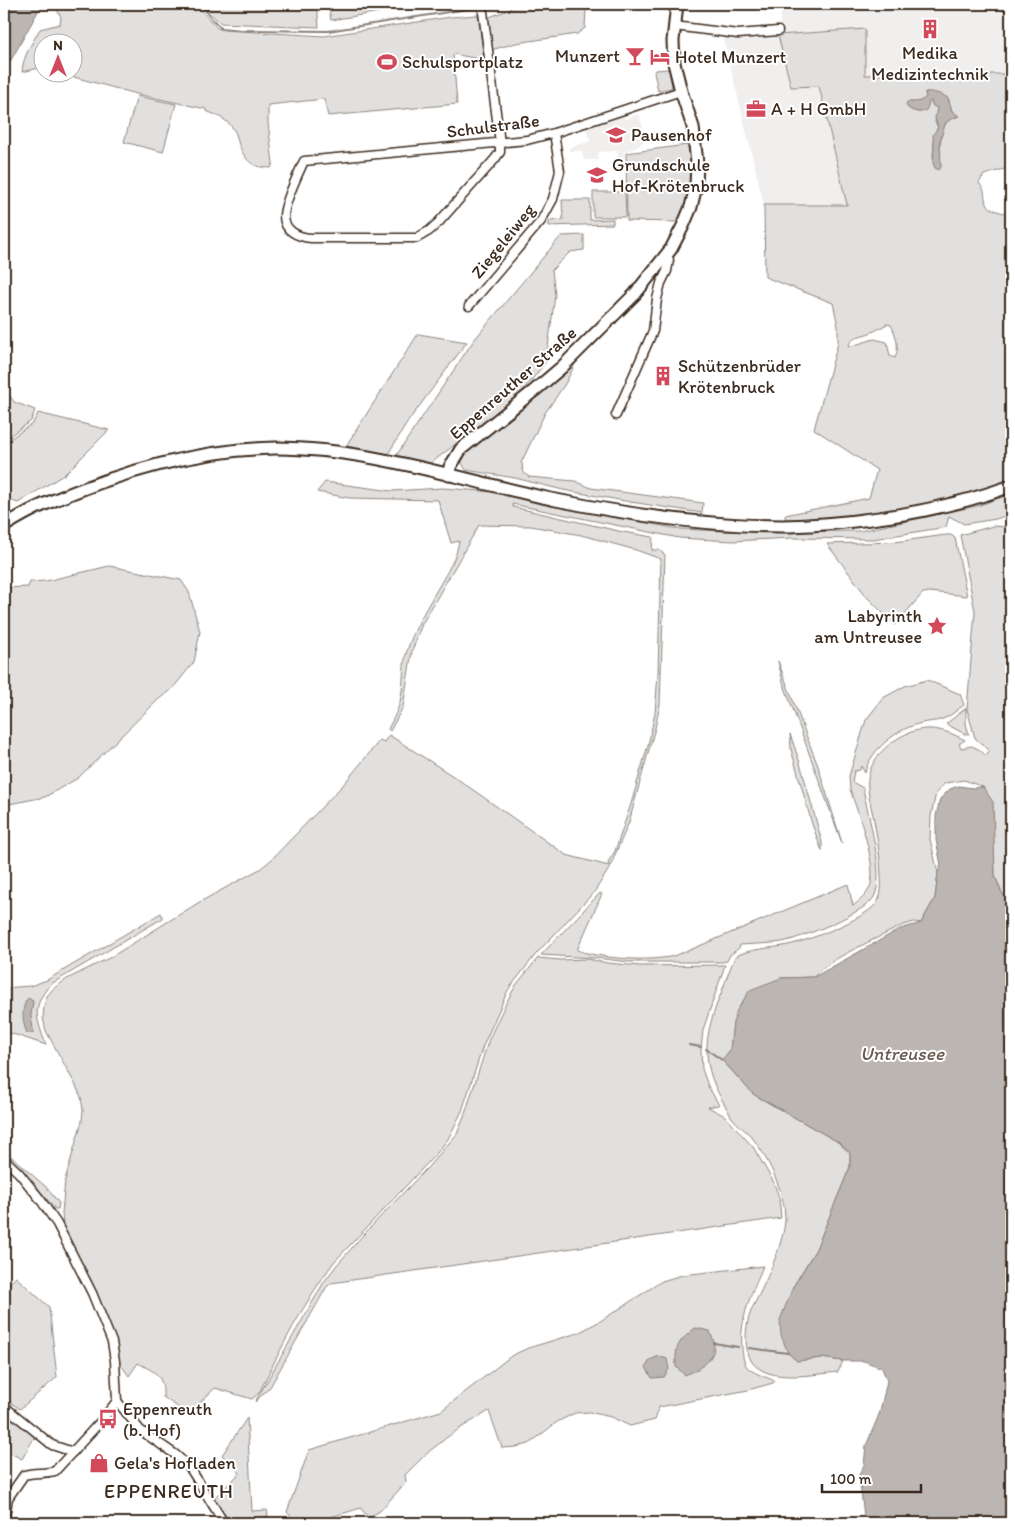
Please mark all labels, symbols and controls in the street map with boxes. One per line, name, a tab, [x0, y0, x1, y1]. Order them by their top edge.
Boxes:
building icon: Medika Medizintechnik	[919, 18, 941, 40]
north arrow	[32, 32, 82, 82]
text: N	[53, 37, 63, 54]
place label: Medika Medizintechnik	[871, 42, 989, 85]
place label: Munzert	[555, 45, 620, 67]
bar icon: Munzert	[624, 45, 646, 67]
hotel icon: Hotel Munzert	[649, 46, 671, 68]
place label: Hotel Munzert	[675, 46, 787, 68]
sports icon: Schulsportplatz	[376, 51, 398, 73]
place label: Schulsportplatz	[402, 51, 523, 73]
office icon: A + H GmbH	[745, 98, 767, 120]
place label: A + H GmbH	[771, 98, 866, 120]
street label: Schulstraße	[445, 109, 541, 143]
school or university icon: Pausenhof	[605, 124, 627, 146]
place label: Pausenhof	[631, 124, 712, 146]
place label: Grundschule Hof-Krötenbruck	[612, 154, 744, 197]
school or university icon: Grundschule Hof-Krötenbruck	[586, 164, 608, 186]
street label: Ziegeleiweg	[466, 199, 540, 283]
street label: Eppenreuther Straße	[445, 322, 581, 444]
place label: Schützenbrüder Krötenbruck	[678, 355, 802, 398]
building icon: Schützenbrüder Krötenbruck	[652, 365, 674, 387]
place label: Labyrinth am Untreusee	[814, 605, 922, 648]
place icon: Labyrinth am Untreusee	[926, 615, 948, 637]
water label: Untreusee	[860, 1042, 945, 1065]
place label: Eppenreuth (b. Hof)	[123, 1398, 212, 1441]
bus stop icon: Eppenreuth (b. Hof)	[97, 1408, 119, 1430]
shop icon: Gela's Hofladen	[88, 1452, 110, 1474]
place label: Gela's Hofladen	[114, 1452, 236, 1474]
scale bar	[822, 1462, 921, 1494]
text: 100 m	[830, 1470, 872, 1488]
district label: EPPENREUTH	[104, 1479, 234, 1503]

